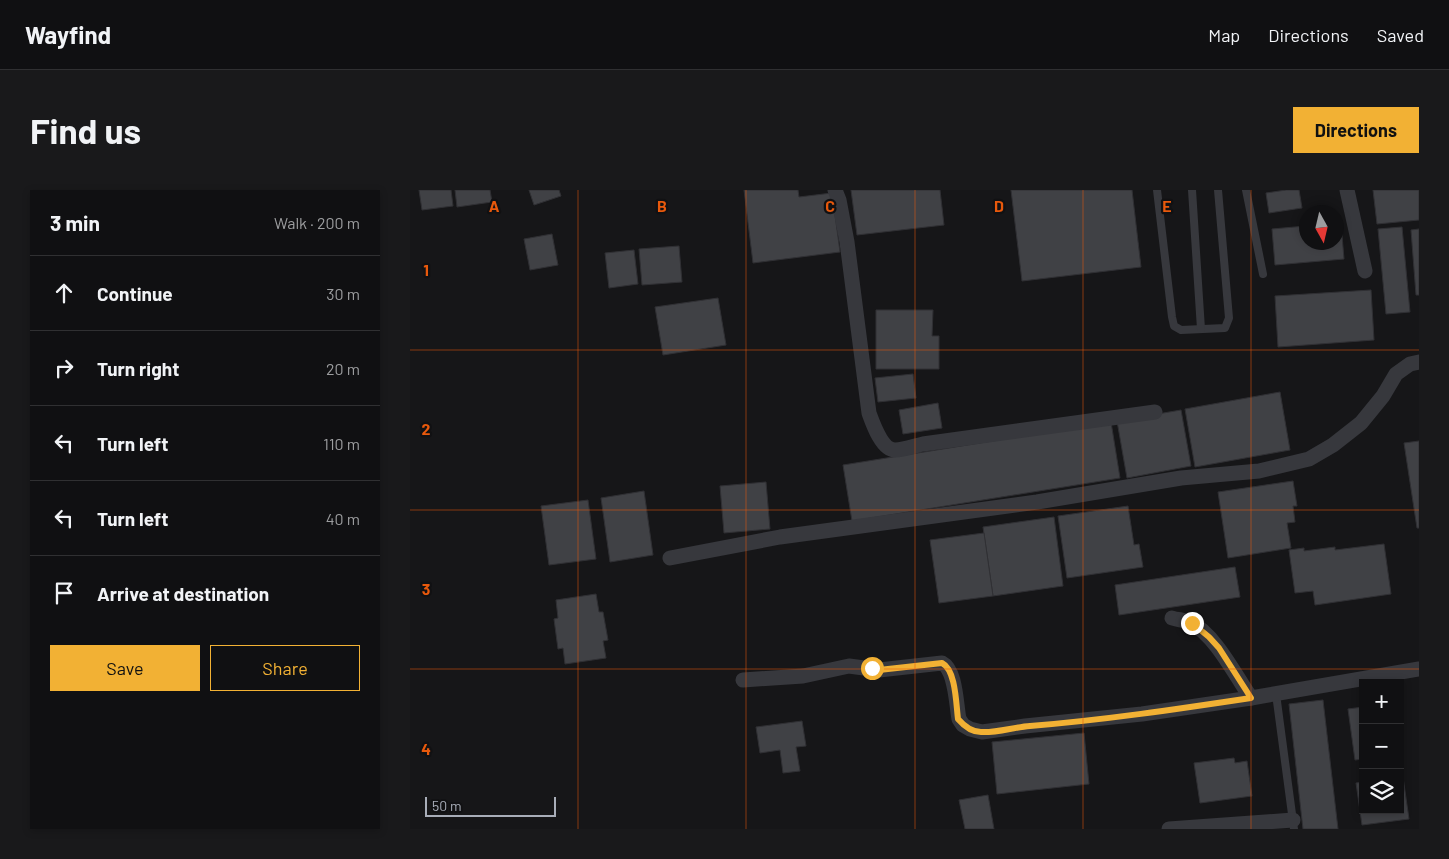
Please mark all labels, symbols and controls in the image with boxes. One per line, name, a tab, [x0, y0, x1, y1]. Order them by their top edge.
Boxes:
text: Wayfind	[25, 20, 111, 49]
text: Map	[1208, 24, 1240, 46]
text: Directions	[1268, 24, 1349, 46]
text: Saved	[1377, 24, 1424, 46]
button: Directions	[1293, 107, 1419, 153]
text: Find us	[30, 109, 141, 151]
text: A	[489, 196, 500, 215]
text: B	[657, 196, 667, 215]
text: C	[825, 196, 835, 215]
text: D	[994, 196, 1004, 215]
text: E	[1162, 196, 1172, 215]
north arrow	[1299, 205, 1344, 250]
text: 3 min	[50, 210, 100, 235]
text: Walk · 200 m	[274, 213, 360, 232]
text: 1	[423, 260, 429, 279]
icon: ahead	[50, 279, 78, 307]
text: Continue	[97, 282, 173, 305]
text: 30 m	[326, 284, 360, 303]
icon: right	[50, 354, 78, 382]
text: Turn right	[97, 357, 179, 380]
text: 20 m	[326, 359, 360, 378]
text: 2	[422, 419, 431, 438]
icon: left	[50, 429, 78, 457]
text: Turn left	[97, 432, 168, 455]
text: 110 m	[323, 434, 360, 453]
icon: left	[50, 504, 78, 532]
text: Turn left	[97, 507, 168, 530]
text: 40 m	[326, 509, 360, 528]
icon: arrive	[50, 579, 78, 607]
text: 3	[422, 579, 430, 598]
text: Arrive at destination	[97, 582, 269, 605]
route end	[1181, 612, 1204, 635]
button: Save	[50, 645, 200, 691]
button: Share	[210, 645, 360, 691]
route start	[861, 657, 884, 680]
map controls	[1359, 679, 1404, 814]
button: +	[1359, 679, 1404, 724]
button: −	[1359, 724, 1404, 769]
text: 4	[421, 739, 431, 758]
button: layers	[1359, 769, 1404, 814]
scale bar	[425, 794, 556, 817]
text: 50 m	[432, 797, 461, 814]

